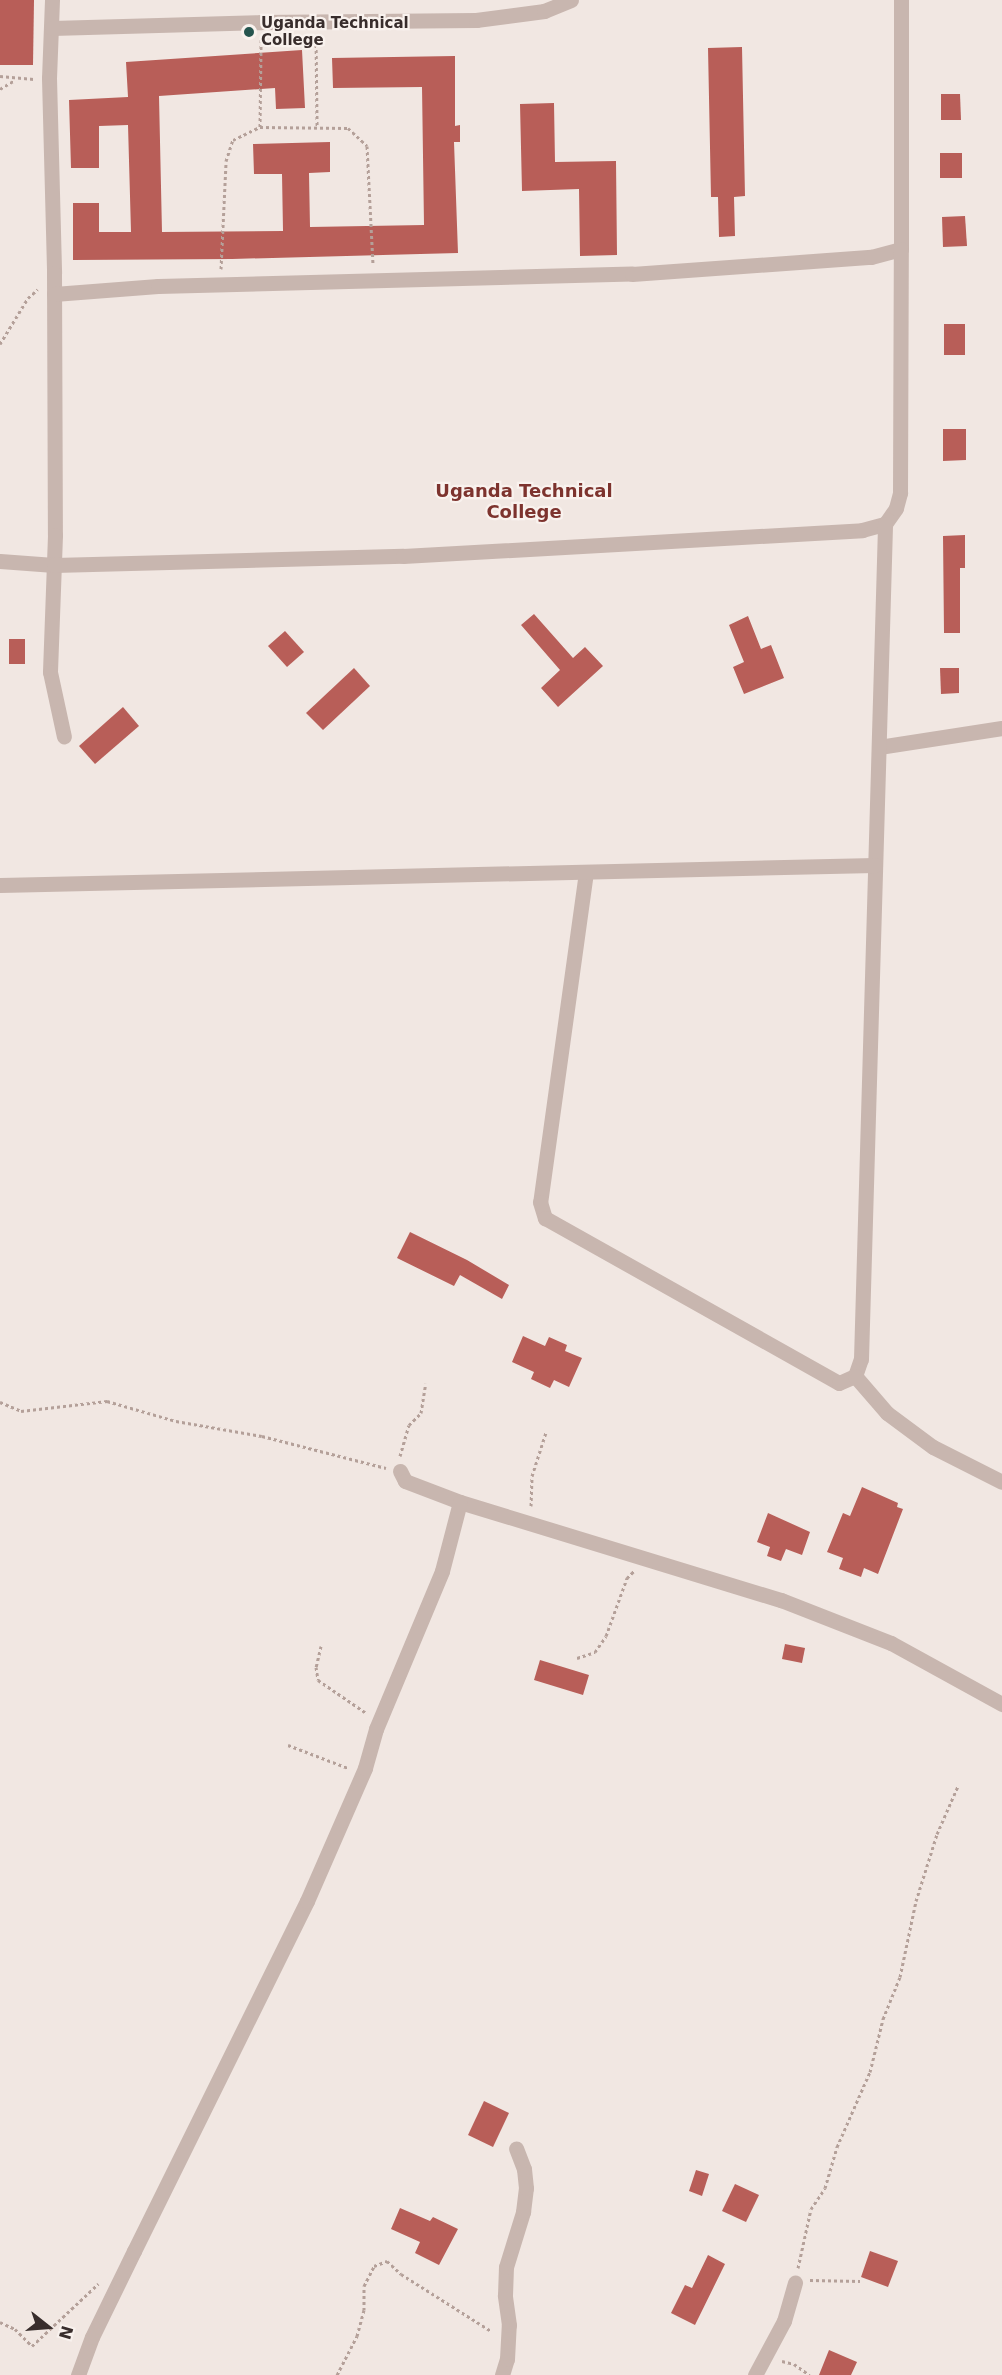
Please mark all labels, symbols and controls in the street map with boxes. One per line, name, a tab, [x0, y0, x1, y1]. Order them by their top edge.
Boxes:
place label: Uganda Technical College	[261, 14, 409, 49]
marker: Uganda Technical College	[242, 25, 256, 39]
district label: Uganda Technical College	[435, 481, 613, 524]
north arrow	[18, 2297, 78, 2357]
text: N	[55, 2323, 77, 2342]

